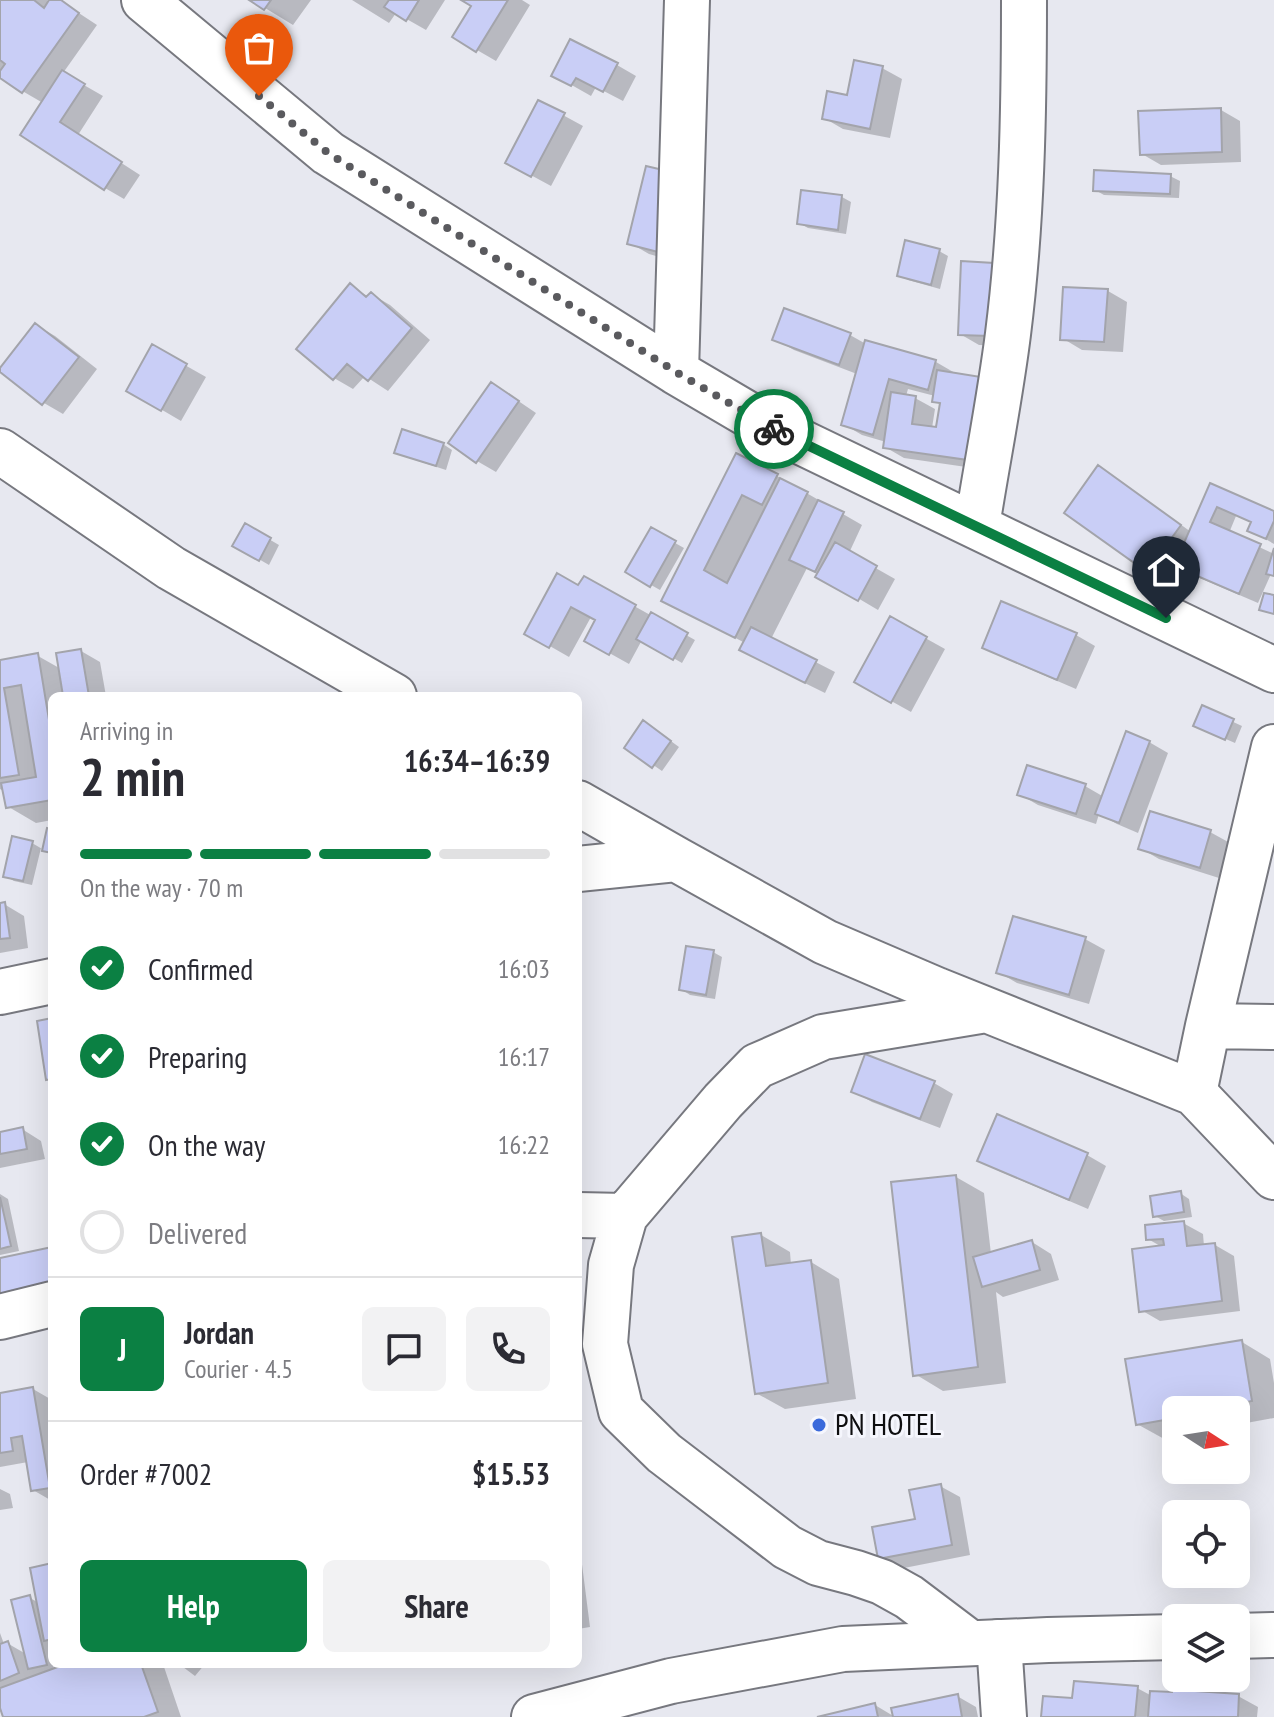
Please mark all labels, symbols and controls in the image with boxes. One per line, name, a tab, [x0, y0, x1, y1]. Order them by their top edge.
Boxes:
pin	[225, 14.0, 293, 96]
icon: bag	[237, 26, 281, 70]
courier	[734, 389, 814, 469]
icon: bike	[752, 407, 796, 451]
pin	[1132, 536, 1200, 618]
icon: home	[1144, 548, 1188, 592]
text: Arriving in	[80, 714, 173, 747]
text: 16:34–16:39	[404, 741, 550, 780]
text: 2 min	[80, 743, 185, 810]
text: On the way · 70 m	[80, 871, 243, 904]
icon: check	[80, 946, 124, 990]
text: Confirmed	[148, 949, 253, 988]
text: 16:03	[498, 952, 550, 985]
icon: check	[80, 1034, 124, 1078]
text: Preparing	[148, 1037, 247, 1076]
text: 16:17	[498, 1040, 550, 1073]
icon: check	[80, 1122, 124, 1166]
text: On the way	[148, 1125, 265, 1164]
text: 16:22	[498, 1128, 550, 1161]
text: Delivered	[148, 1213, 247, 1252]
button: chat	[362, 1307, 446, 1391]
button: phone	[466, 1307, 550, 1391]
text: Jordan	[184, 1313, 254, 1352]
text: J	[118, 1330, 126, 1369]
text: Courier · 4.5	[184, 1352, 293, 1385]
north arrow	[1162, 1396, 1250, 1484]
map controls	[1162, 1396, 1250, 1692]
place label: PN HOTEL	[835, 1404, 942, 1443]
marker: PN HOTEL	[810, 1416, 828, 1434]
text: Order #7002	[80, 1454, 212, 1493]
text: $15.53	[472, 1454, 550, 1493]
button: locate	[1162, 1500, 1250, 1588]
button: Help	[80, 1560, 307, 1652]
button: Share	[323, 1560, 550, 1652]
button: layers	[1162, 1604, 1250, 1692]

